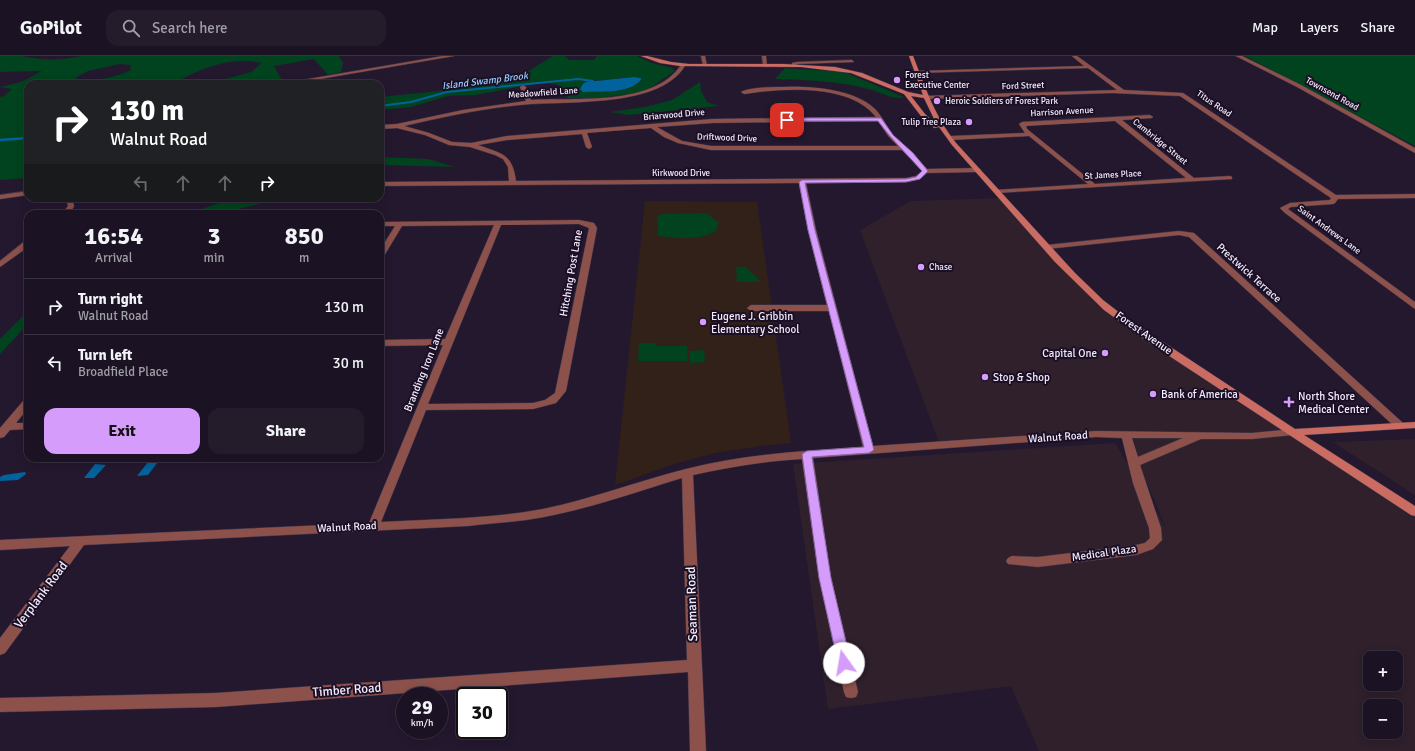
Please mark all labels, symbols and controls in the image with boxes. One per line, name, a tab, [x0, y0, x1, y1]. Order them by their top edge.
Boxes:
search box	[106, 10, 386, 46]
text: GoPilot	[20, 16, 82, 40]
icon: search	[120, 17, 142, 39]
text: Search here	[152, 19, 228, 37]
text: Map	[1252, 19, 1278, 36]
text: Layers	[1300, 19, 1339, 36]
text: Share	[1361, 19, 1395, 36]
water label: Island Swamp Brook	[442, 70, 529, 92]
place label: Forest Executive Center	[905, 70, 970, 91]
marker: Forest Executive Center	[892, 75, 902, 85]
street label: Townsend Road	[1304, 75, 1361, 113]
street label: Ford Street	[1002, 80, 1044, 92]
street label: Meadowfield Lane	[508, 85, 579, 101]
street label: Titus Road	[1194, 88, 1234, 120]
text: 130 m	[110, 94, 184, 128]
icon: right	[44, 96, 96, 148]
marker: Heroic Soldiers of Forest Park	[932, 96, 942, 106]
place label: Heroic Soldiers of Forest Park	[945, 96, 1058, 107]
pin	[770, 103, 804, 137]
street label: Harrison Avenue	[1030, 105, 1094, 119]
street label: Briarwood Drive	[643, 107, 706, 123]
icon: arrive	[776, 109, 798, 131]
place label: Tulip Tree Plaza	[902, 117, 961, 128]
marker: Tulip Tree Plaza	[964, 117, 974, 127]
street label: Cambridge Street	[1130, 117, 1190, 167]
text: Walnut Road	[110, 128, 208, 150]
street label: Driftwood Drive	[697, 131, 758, 145]
street label: Kirkwood Drive	[652, 168, 711, 179]
street label: St James Place	[1084, 168, 1142, 182]
icon: left	[130, 172, 152, 194]
icon: ahead	[172, 172, 194, 194]
icon: ahead	[214, 172, 236, 194]
icon: right	[256, 172, 278, 194]
street label: Saint Andrews Lane	[1295, 203, 1363, 257]
text: 16:54	[84, 221, 143, 251]
text: 3	[208, 221, 220, 251]
text: 850	[285, 221, 324, 251]
street label: Hitching Post Lane	[557, 229, 585, 317]
street label: Prestwick Terrace	[1214, 241, 1284, 305]
text: Arrival	[95, 250, 132, 266]
text: min	[204, 250, 225, 266]
text: m	[299, 250, 309, 266]
marker: Chase	[916, 262, 926, 272]
place label: Chase	[929, 262, 953, 273]
text: Turn right	[78, 290, 143, 308]
icon: right	[44, 296, 66, 318]
text: 130 m	[324, 298, 364, 316]
text: Walnut Road	[78, 308, 148, 324]
street label: Forest Avenue	[1113, 309, 1175, 357]
place label: Eugene J. Gribbin Elementary School	[711, 310, 799, 336]
marker: Eugene J. Gribbin Elementary School	[698, 317, 708, 327]
street label: Branding Iron Lane	[401, 326, 447, 414]
text: Turn left	[78, 346, 132, 364]
place label: Capital One	[1042, 347, 1097, 360]
marker: Capital One	[1100, 348, 1110, 358]
icon: left	[44, 352, 66, 374]
text: 30 m	[333, 354, 364, 372]
text: Broadfield Place	[78, 364, 168, 380]
place label: Stop & Shop	[993, 371, 1050, 384]
marker: Stop & Shop	[980, 372, 990, 382]
place label: Bank of America	[1161, 388, 1238, 401]
marker: Bank of America	[1148, 389, 1158, 399]
place label: North Shore Medical Center	[1298, 390, 1369, 416]
marker: North Shore Medical Center	[1283, 396, 1295, 408]
button: Exit	[44, 408, 200, 454]
button: Share	[208, 408, 364, 454]
street label: Walnut Road	[1028, 428, 1088, 446]
street label: Walnut Road	[317, 519, 377, 535]
street label: Medical Plaza	[1071, 542, 1138, 564]
street label: Verplank Road	[11, 558, 71, 632]
street label: Seaman Road	[683, 566, 701, 642]
position arrow	[823, 642, 865, 684]
map controls	[1363, 651, 1403, 739]
button: +	[1363, 651, 1403, 691]
street label: Timber Road	[312, 680, 382, 700]
speed limit sign: 30	[456, 687, 508, 739]
text: 29	[411, 695, 433, 720]
button: −	[1363, 699, 1403, 739]
text: km/h	[411, 717, 433, 729]

